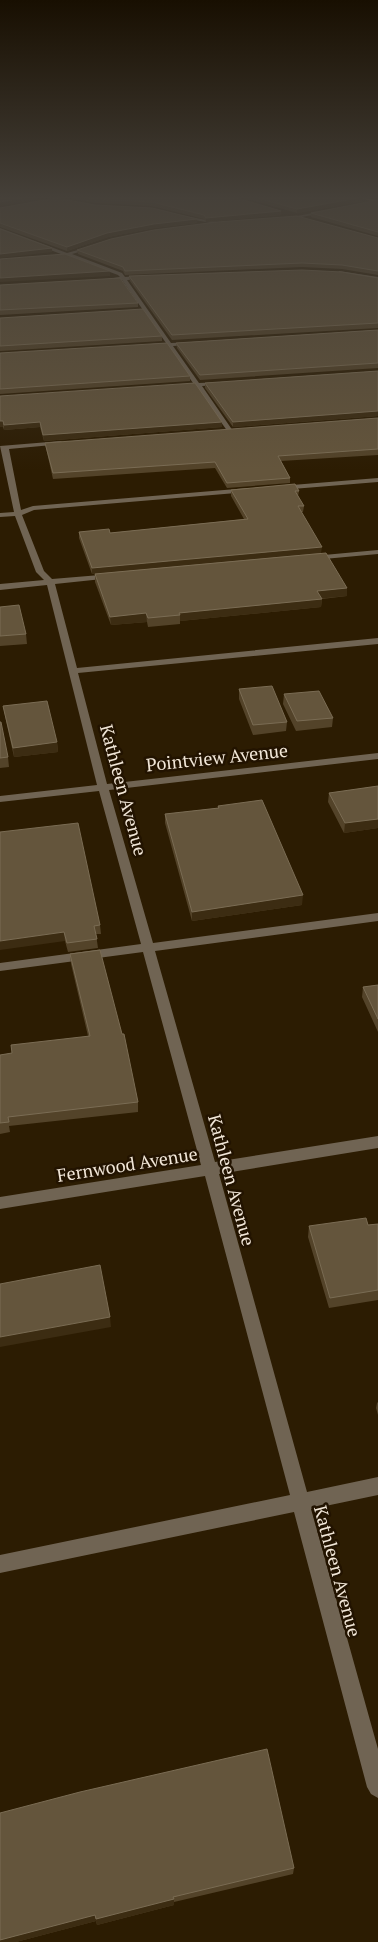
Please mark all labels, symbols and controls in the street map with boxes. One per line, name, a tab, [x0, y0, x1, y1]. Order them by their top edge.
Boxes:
street label: Kathleen Avenue	[95, 722, 153, 858]
street label: Pointview Avenue	[145, 738, 289, 776]
street label: Kathleen Avenue	[203, 1112, 261, 1248]
street label: Fernwood Avenue	[55, 1141, 199, 1187]
street label: Kathleen Avenue	[309, 1503, 367, 1639]

